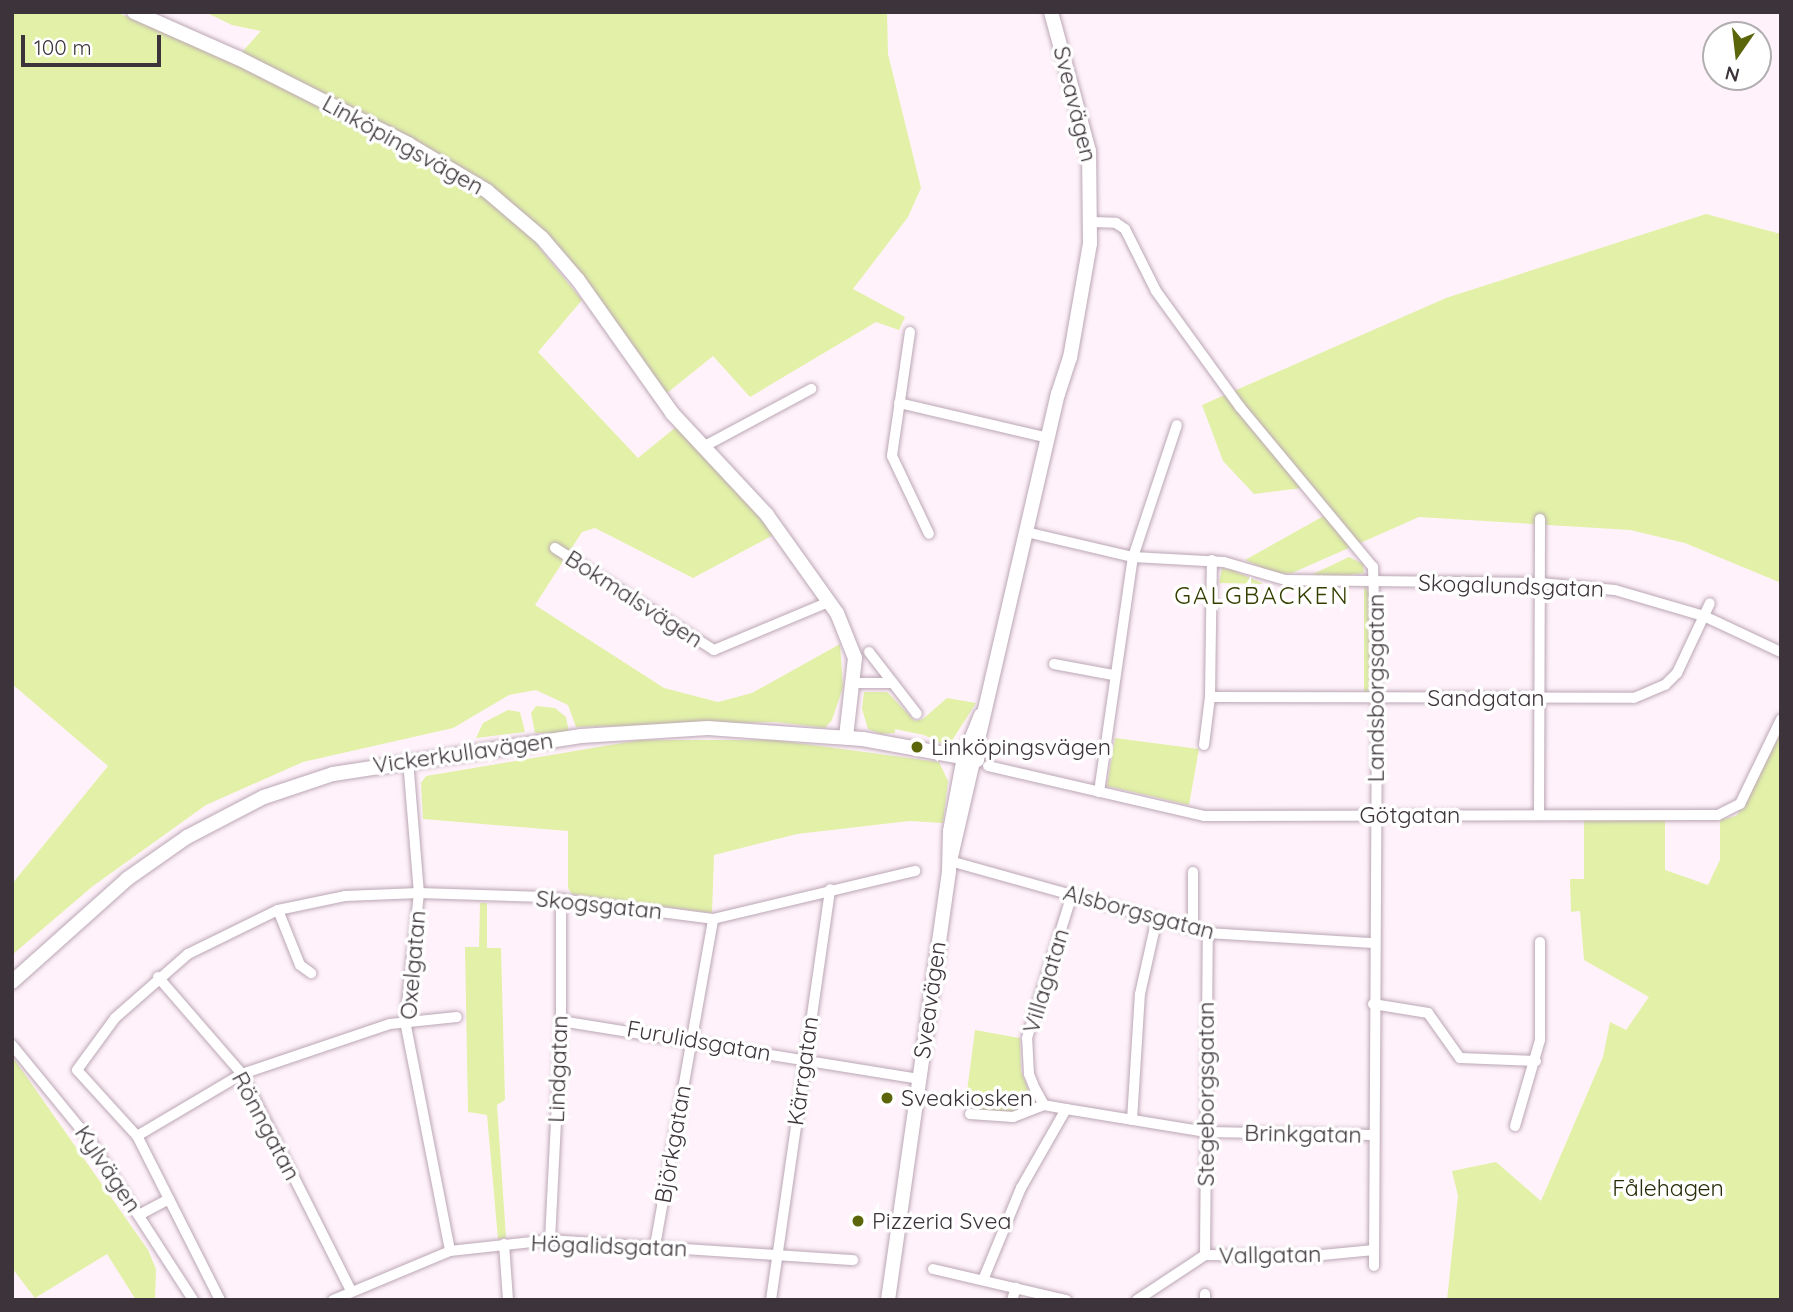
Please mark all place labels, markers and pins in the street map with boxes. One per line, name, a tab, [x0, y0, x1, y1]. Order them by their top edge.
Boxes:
place label: Linköpingsvägen	[931, 733, 1111, 761]
marker: Linköpingsvägen	[909, 739, 925, 755]
place label: Sveakiosken	[901, 1084, 1033, 1112]
marker: Sveakiosken	[879, 1090, 895, 1106]
place label: Pizzeria Svea	[872, 1207, 1011, 1235]
marker: Pizzeria Svea	[850, 1213, 866, 1229]

